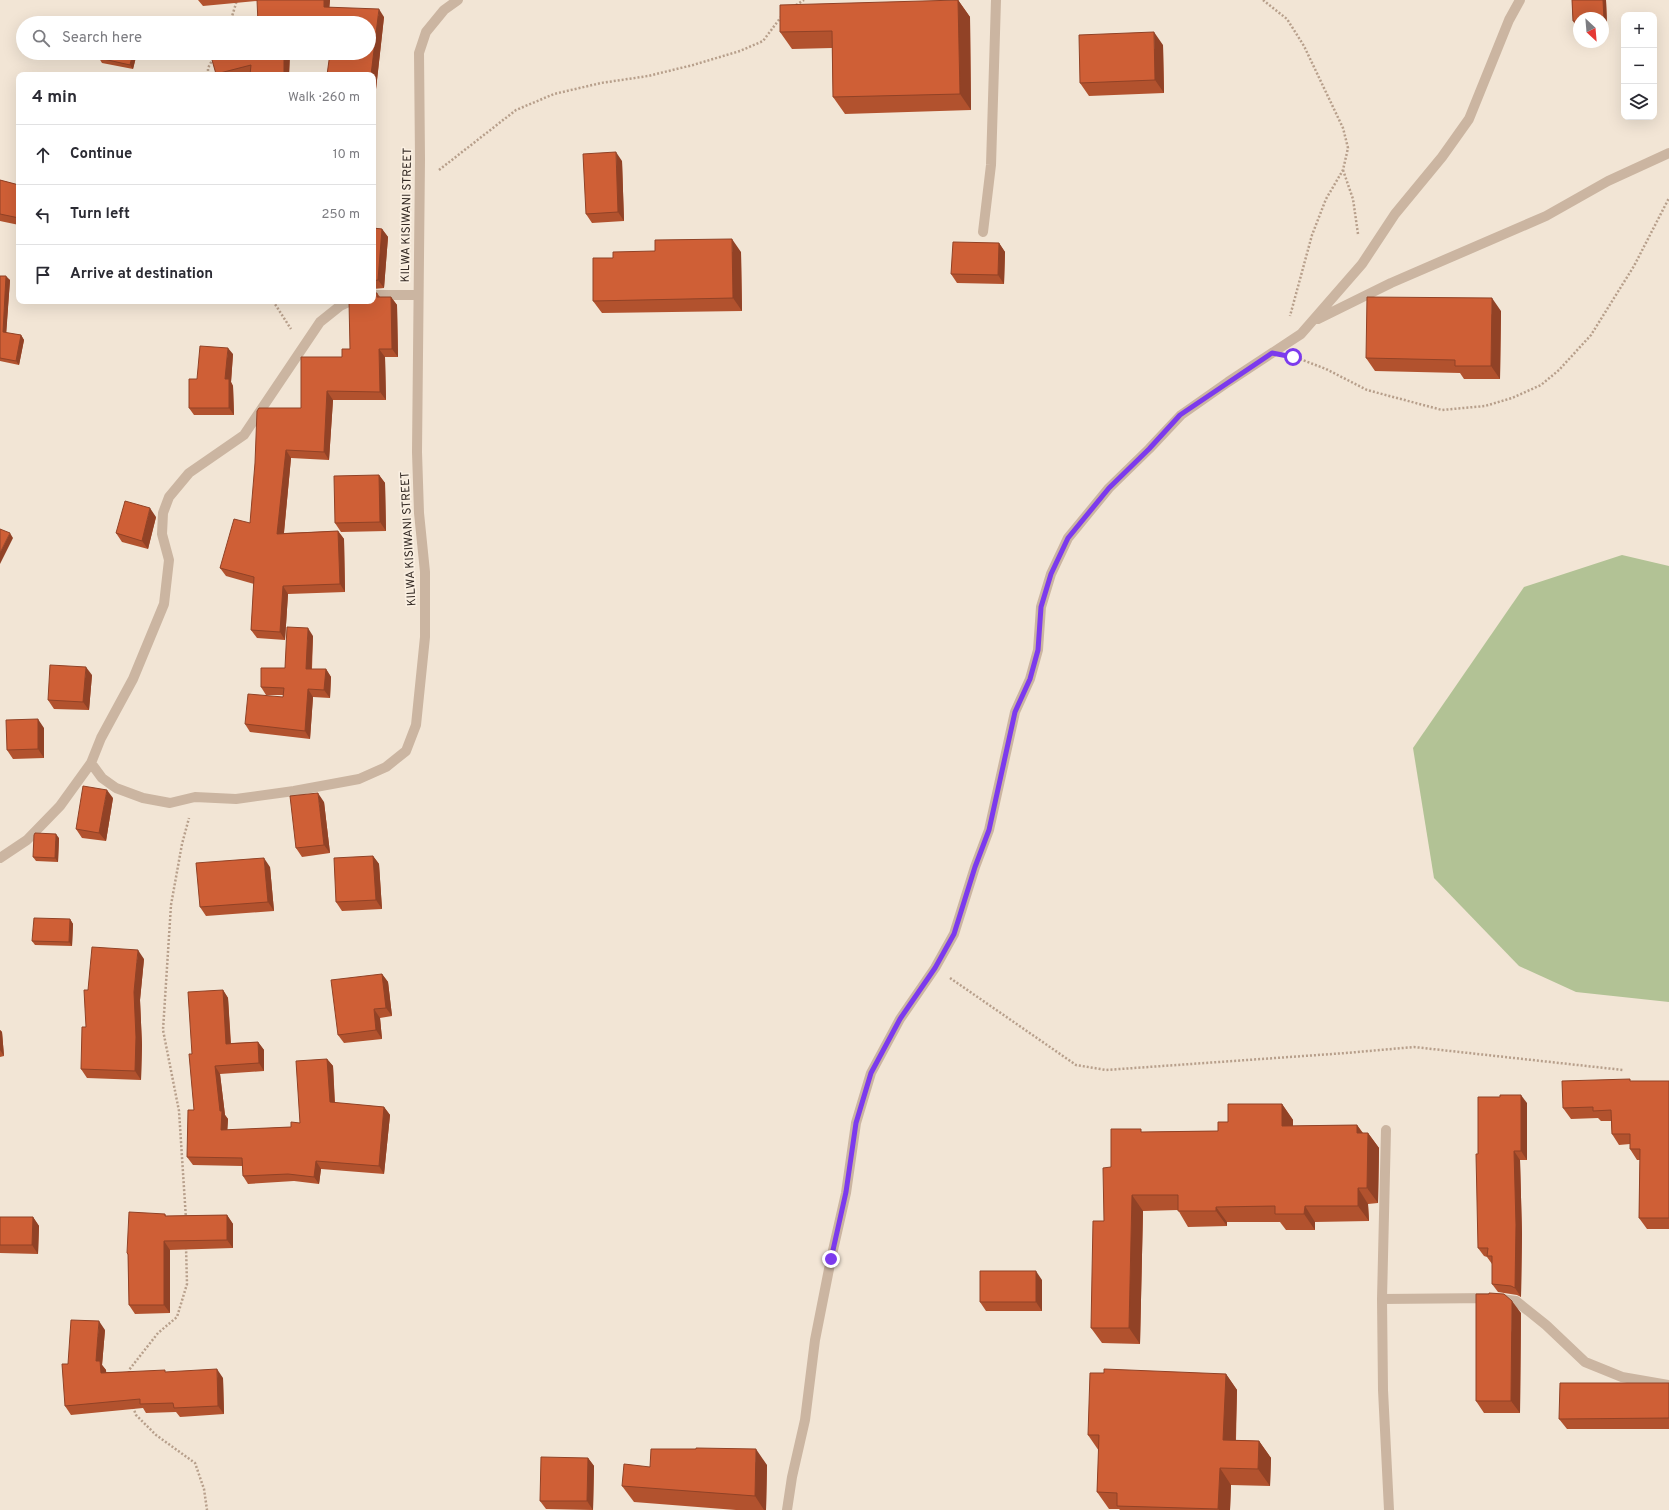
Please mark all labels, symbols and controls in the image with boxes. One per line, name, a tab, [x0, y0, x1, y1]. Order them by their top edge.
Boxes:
north arrow	[1573, 12, 1609, 48]
map controls	[1621, 12, 1657, 120]
button: +	[1621, 12, 1657, 48]
search box	[16, 16, 376, 60]
icon: search	[30, 27, 52, 49]
text: Search here	[62, 29, 142, 48]
button: −	[1621, 48, 1657, 84]
button: layers	[1621, 84, 1657, 120]
text: 4 min	[32, 87, 77, 109]
text: Walk · 260 m	[288, 90, 360, 106]
icon: ahead	[32, 144, 54, 166]
text: Continue	[70, 145, 132, 164]
text: 10 m	[333, 147, 360, 163]
street label: KILWA KISIWANI STREET	[398, 147, 416, 283]
icon: left	[32, 204, 54, 226]
text: Turn left	[70, 205, 130, 224]
text: 250 m	[322, 207, 360, 223]
icon: arrive	[32, 264, 54, 286]
text: Arrive at destination	[70, 265, 213, 284]
route start	[1284, 348, 1302, 366]
street label: KILWA KISIWANI STREET	[397, 471, 421, 607]
route end	[822, 1250, 840, 1268]

